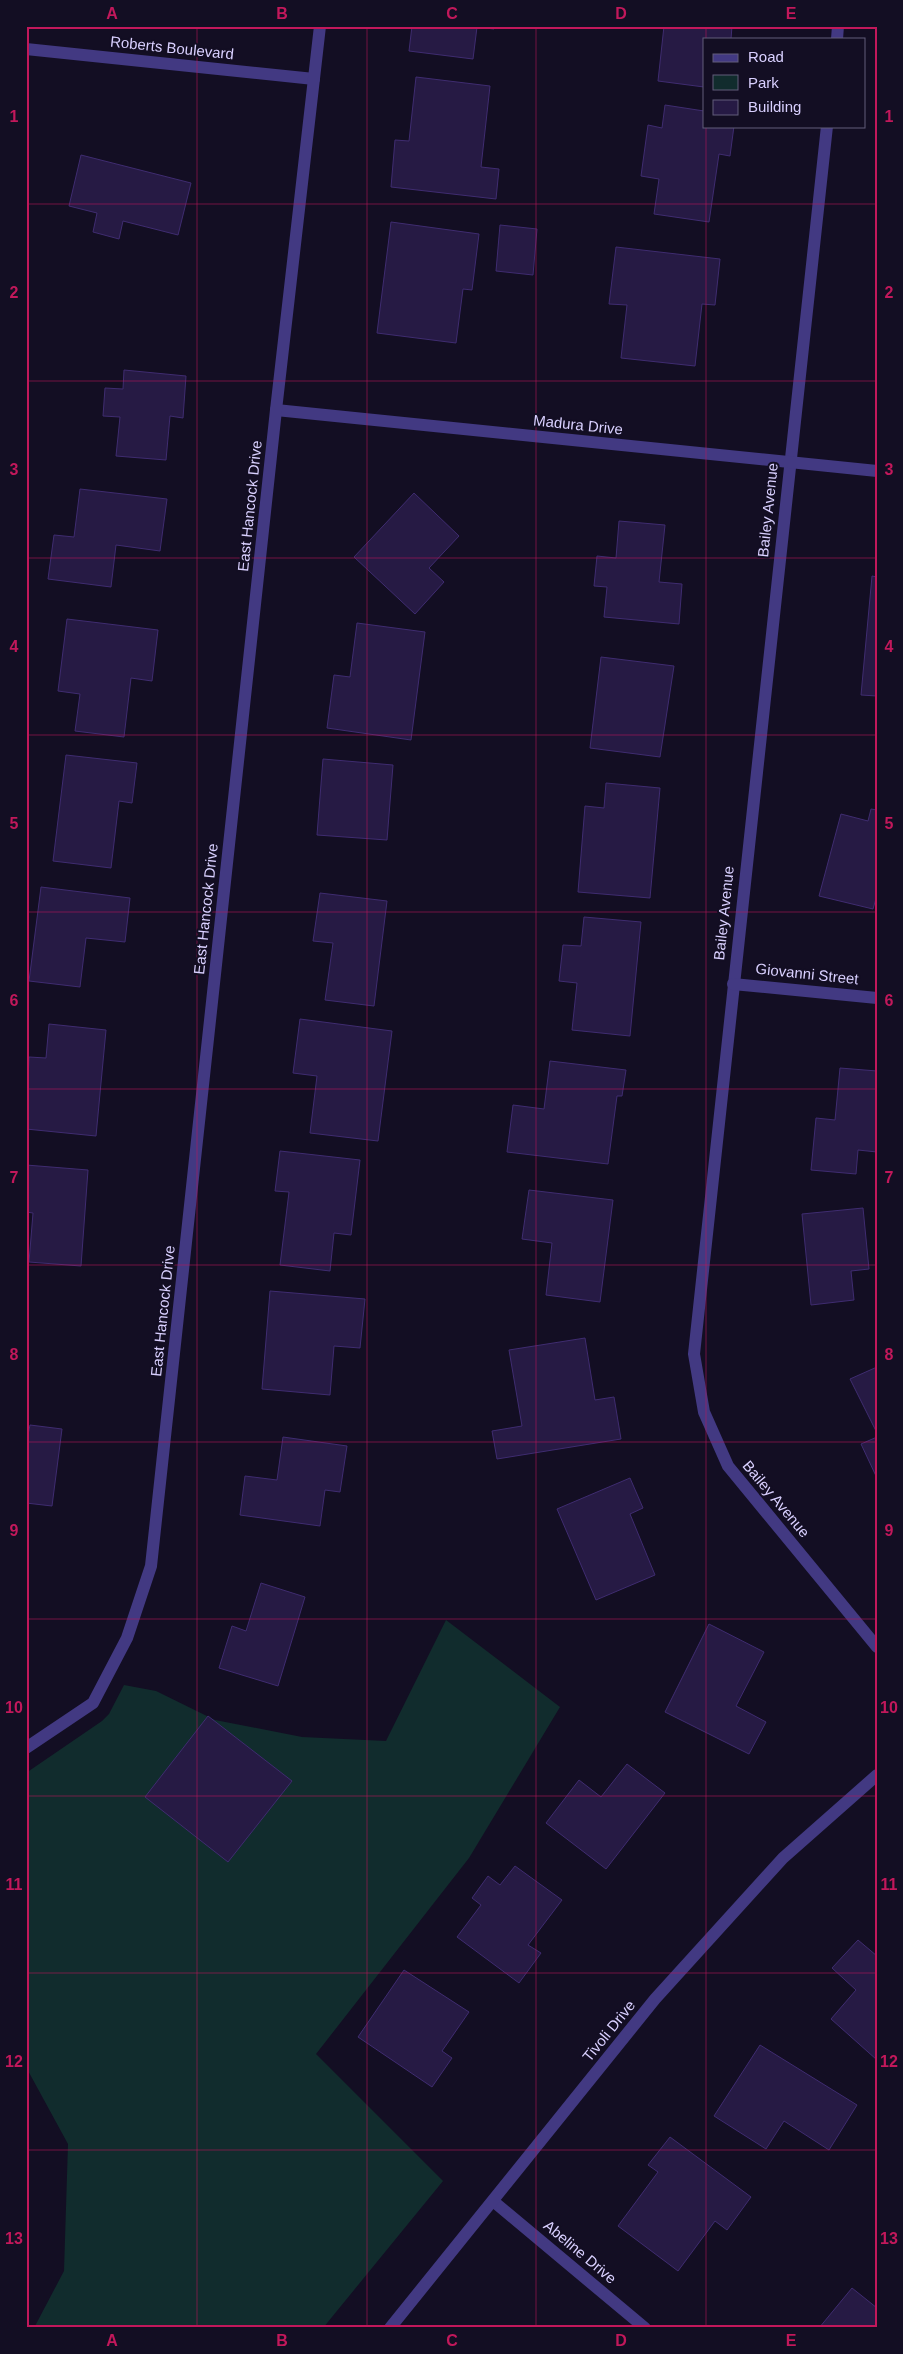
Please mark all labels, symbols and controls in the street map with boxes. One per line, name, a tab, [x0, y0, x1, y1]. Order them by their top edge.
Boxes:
text: A	[106, 5, 118, 22]
text: B	[276, 5, 288, 22]
text: C	[446, 5, 458, 22]
text: D	[615, 5, 627, 22]
text: E	[786, 5, 797, 22]
street label: Roberts Boulevard	[109, 33, 235, 62]
legend	[703, 38, 866, 128]
text: Road	[748, 48, 784, 65]
text: Park	[748, 74, 779, 91]
text: Building	[748, 98, 801, 115]
text: 1	[10, 108, 19, 125]
text: 1	[885, 108, 894, 125]
text: 2	[10, 284, 19, 301]
text: 2	[885, 284, 894, 301]
street label: Madura Drive	[532, 411, 624, 438]
street label: East Hancock Drive	[234, 440, 265, 572]
text: 3	[10, 461, 19, 478]
text: 3	[885, 461, 894, 478]
street label: Bailey Avenue	[754, 462, 781, 558]
text: 4	[10, 638, 19, 655]
text: 4	[885, 638, 894, 655]
text: 5	[10, 815, 19, 832]
text: 5	[885, 815, 894, 832]
street label: East Hancock Drive	[190, 843, 221, 975]
street label: Bailey Avenue	[710, 865, 737, 961]
street label: Giovanni Street	[755, 960, 860, 987]
text: 6	[10, 992, 19, 1009]
text: 6	[885, 992, 894, 1009]
text: 7	[10, 1169, 19, 1186]
text: 7	[885, 1169, 894, 1186]
street label: East Hancock Drive	[147, 1245, 178, 1377]
text: 8	[10, 1346, 19, 1363]
text: 8	[885, 1346, 894, 1363]
street label: Bailey Avenue	[739, 1457, 813, 1540]
text: 9	[10, 1522, 19, 1539]
text: 9	[885, 1522, 894, 1539]
text: 10	[5, 1699, 23, 1716]
text: 10	[880, 1699, 898, 1716]
text: 11	[6, 1876, 23, 1893]
text: 11	[881, 1876, 898, 1893]
street label: Tivoli Drive	[579, 1997, 638, 2065]
text: 12	[5, 2053, 23, 2070]
text: 12	[880, 2053, 898, 2070]
street label: Abeline Drive	[541, 2216, 620, 2287]
text: 13	[5, 2230, 23, 2247]
text: 13	[880, 2230, 898, 2247]
text: A	[106, 2332, 118, 2349]
text: B	[276, 2332, 288, 2349]
text: C	[446, 2332, 458, 2349]
text: D	[615, 2332, 627, 2349]
text: E	[786, 2332, 797, 2349]

